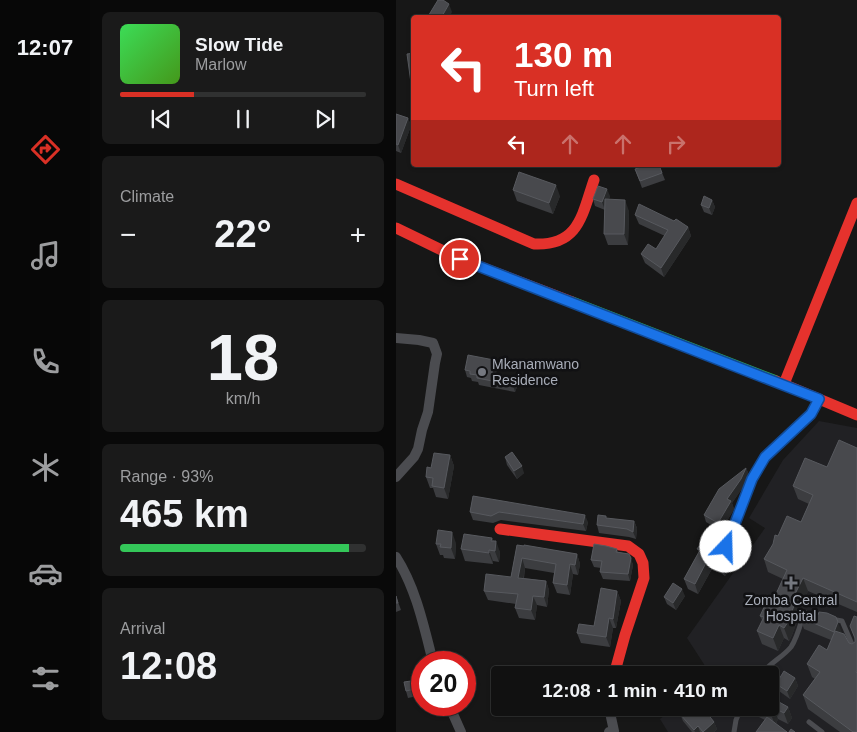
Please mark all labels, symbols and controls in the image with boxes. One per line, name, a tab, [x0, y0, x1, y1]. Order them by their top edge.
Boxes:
text: Slow Tide	[195, 34, 283, 55]
text: 12:07	[17, 35, 73, 60]
icon: left	[431, 35, 496, 100]
text: 130 m	[514, 35, 613, 74]
text: Marlow	[195, 56, 247, 73]
text: Turn left	[514, 76, 594, 101]
icon: previous	[147, 105, 175, 133]
icon: pause	[229, 105, 257, 133]
icon: next	[311, 105, 339, 133]
icon: left	[503, 130, 531, 158]
icon: ahead	[556, 130, 584, 158]
icon: ahead	[609, 130, 637, 158]
icon: right	[662, 130, 690, 158]
icon: directions	[28, 132, 63, 167]
text: Climate	[120, 188, 174, 205]
text: 22°	[214, 213, 272, 255]
text: −	[120, 219, 136, 250]
text: +	[350, 219, 366, 250]
icon: music	[28, 238, 63, 273]
pin	[439, 238, 481, 280]
icon: arrive	[446, 245, 474, 273]
text: 18	[207, 321, 279, 394]
icon: phone	[28, 344, 63, 379]
place label: Mkanamwano Residence	[492, 356, 579, 388]
marker: Mkanamwano Residence	[476, 366, 488, 378]
text: km/h	[226, 390, 260, 407]
icon: climate	[28, 450, 63, 485]
text: Range · 93%	[120, 468, 213, 485]
text: 465 km	[120, 493, 249, 535]
position arrow	[699, 520, 751, 572]
icon: car	[28, 556, 63, 591]
marker: Zomba Central Hospital	[784, 576, 798, 590]
place label: Zomba Central Hospital	[745, 592, 837, 624]
text: Arrival	[120, 620, 165, 637]
text: 12:08	[120, 645, 217, 687]
speed limit sign: 20	[411, 651, 476, 716]
icon: filters	[28, 661, 63, 696]
text: 12:08 · 1 min · 410 m	[542, 680, 728, 701]

